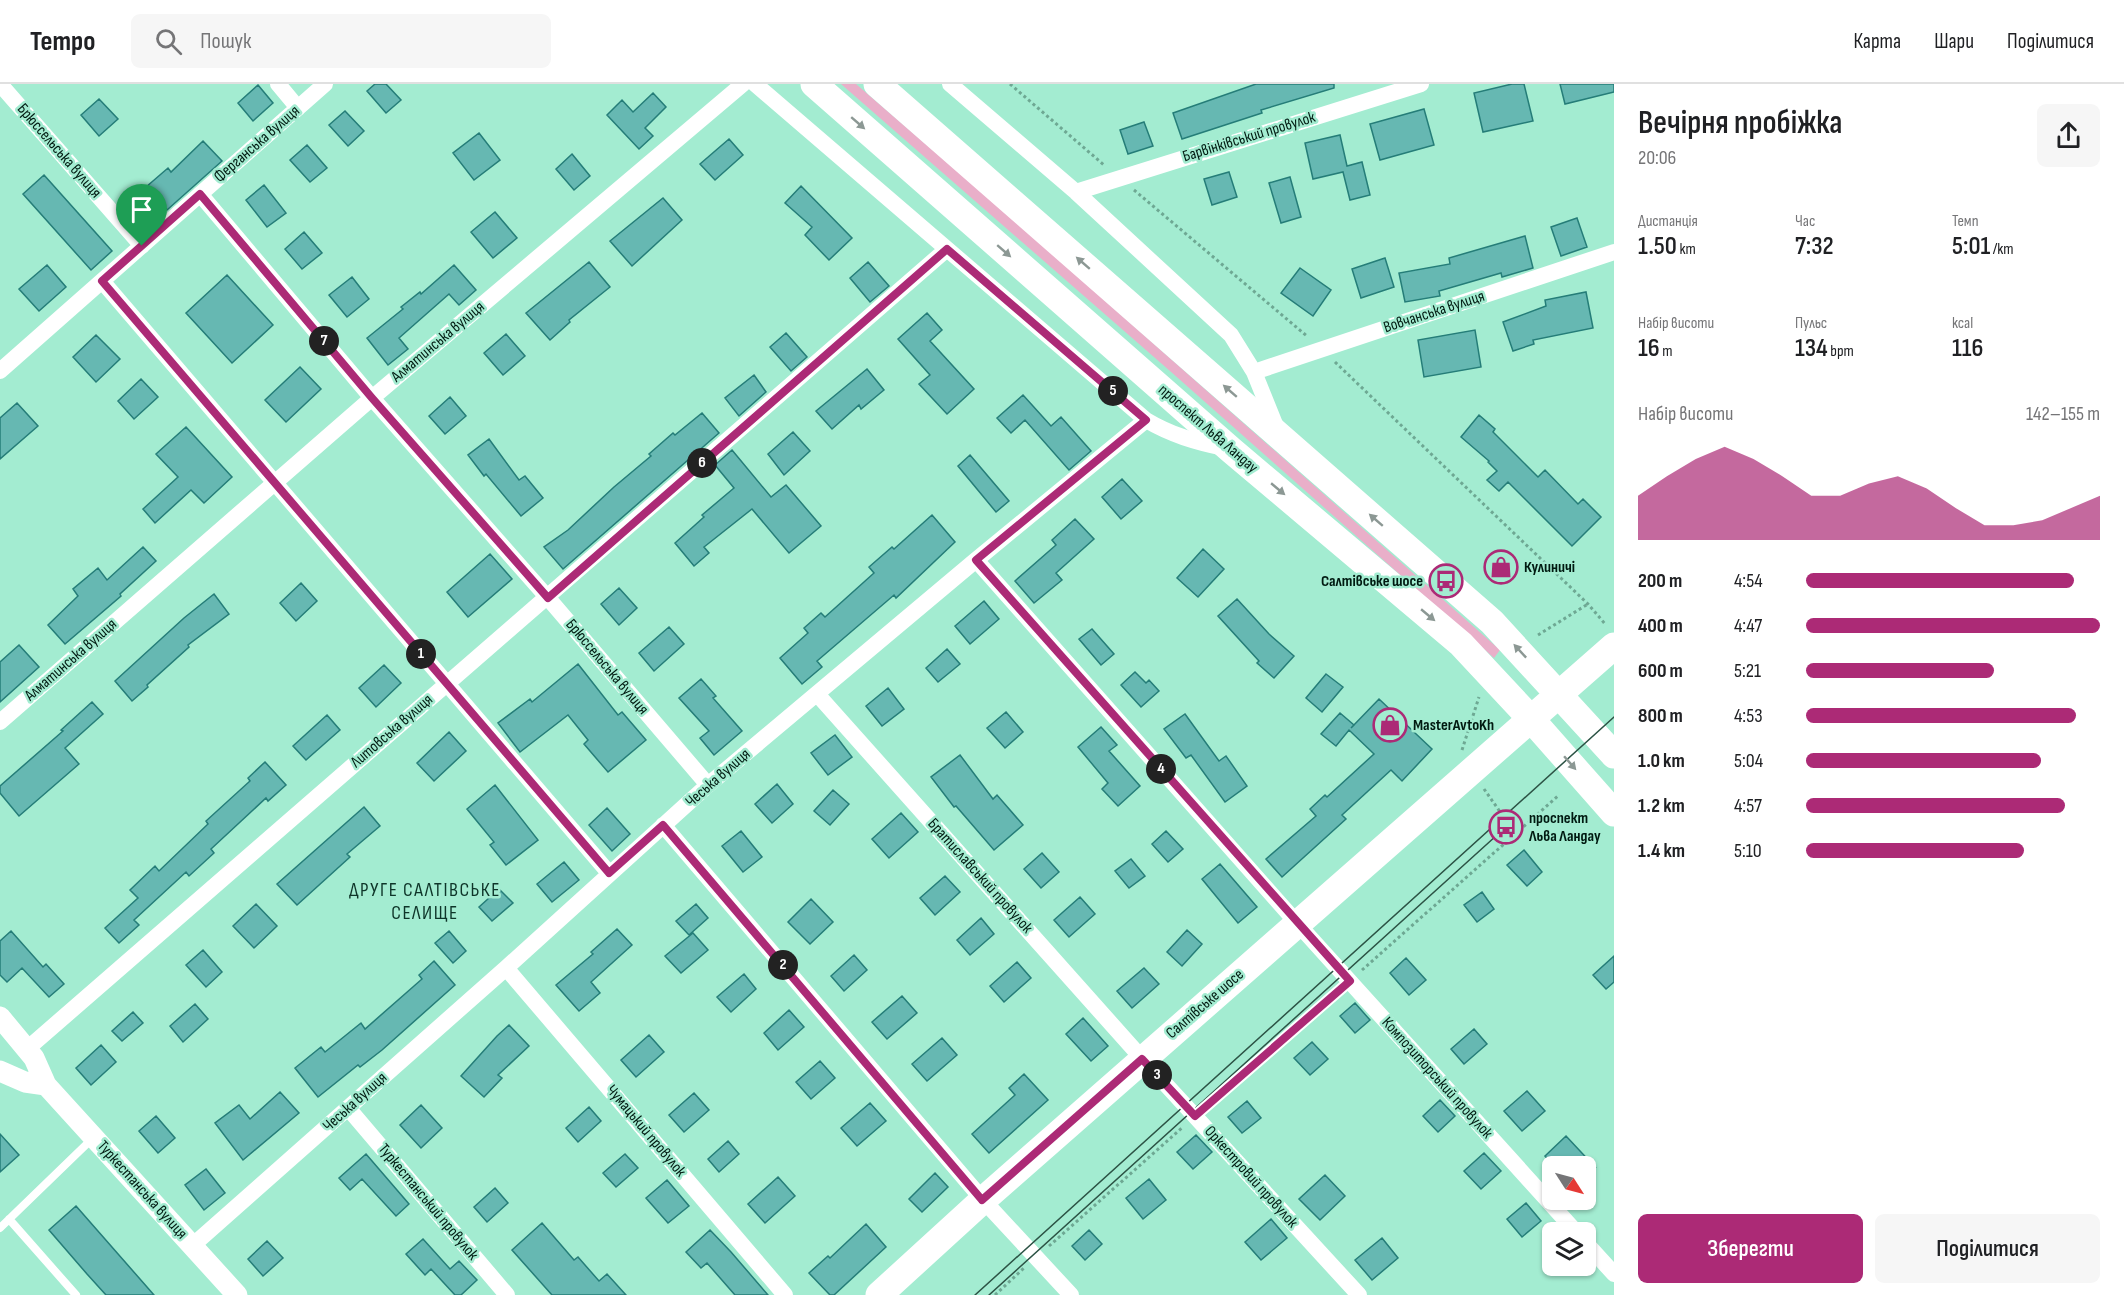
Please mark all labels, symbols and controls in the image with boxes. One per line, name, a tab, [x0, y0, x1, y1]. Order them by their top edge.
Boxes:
search box	[131, 14, 551, 68]
text: Tempo	[30, 25, 95, 58]
icon: search	[152, 25, 185, 58]
text: Пошук	[200, 28, 251, 55]
text: Карта	[1853, 29, 1901, 54]
text: Шари	[1934, 29, 1974, 54]
text: Поділитися	[2007, 29, 2094, 54]
street label: Брюссельська вулиця	[13, 100, 105, 202]
street label: Ферганська вулиця	[210, 102, 304, 186]
text: Вечірня пробіжка	[1638, 103, 1843, 143]
button: share	[2037, 104, 2100, 167]
street label: Барвінківський провулок	[1180, 108, 1318, 166]
one-way arrow	[850, 116, 865, 129]
text: 20:06	[1638, 146, 1676, 170]
pin	[116, 184, 167, 246]
icon: arrive	[125, 193, 158, 226]
text: Дистанція	[1638, 212, 1698, 231]
text: Час	[1795, 212, 1815, 231]
text: Темп	[1952, 212, 1979, 231]
text: 1.50	[1638, 231, 1677, 262]
text: 7:32	[1795, 231, 1834, 262]
text: 5:01	[1952, 231, 1990, 262]
text: km	[1677, 240, 1696, 259]
text: /km	[1990, 240, 2014, 259]
one-way arrow	[996, 244, 1011, 257]
one-way arrow	[1075, 256, 1090, 270]
street label: Вовчанська вулиця	[1381, 287, 1487, 337]
street label: Алматинська вулиця	[387, 298, 488, 387]
text: Набір висоти	[1638, 314, 1714, 333]
text: Пульс	[1795, 314, 1827, 333]
text: kcal	[1952, 314, 1973, 333]
pin: 7	[309, 326, 339, 356]
text: 7	[321, 331, 327, 350]
text: 16	[1638, 333, 1660, 364]
text: 134	[1795, 333, 1828, 364]
text: 116	[1952, 333, 1983, 364]
text: m	[1660, 342, 1672, 361]
text: bpm	[1828, 342, 1854, 361]
pin: 5	[1098, 376, 1128, 406]
text: 5	[1109, 381, 1117, 400]
street label: проспект Льва Ландау	[1154, 381, 1262, 477]
one-way arrow	[1223, 385, 1238, 398]
text: Набір висоти	[1638, 402, 1733, 426]
text: 142–155 m	[2026, 402, 2100, 426]
pin: 6	[687, 448, 717, 478]
text: 6	[698, 453, 706, 472]
one-way arrow	[1270, 483, 1286, 496]
one-way arrow	[1369, 514, 1384, 527]
shop icon: Кулиничі	[1483, 549, 1519, 585]
place label: Кулиничі	[1524, 558, 1575, 577]
bus stop icon: Салтівське шосе	[1428, 563, 1464, 599]
text: 200 m	[1638, 569, 1682, 593]
text: 4:54	[1734, 569, 1763, 593]
place label: Салтівське шосе	[1321, 572, 1423, 591]
one-way arrow	[1420, 608, 1436, 621]
text: 400 m	[1638, 614, 1683, 638]
text: 4:47	[1734, 614, 1762, 638]
street label: Алматинська вулиця	[20, 615, 121, 706]
street label: Брюссельська вулиця	[562, 615, 652, 719]
pin: 1	[406, 639, 436, 669]
text: 1	[418, 644, 424, 663]
one-way arrow	[1514, 644, 1527, 659]
text: 600 m	[1638, 659, 1683, 683]
text: 5:21	[1734, 659, 1761, 683]
street label: Литовська вулиця	[346, 690, 437, 772]
text: 800 m	[1638, 704, 1683, 728]
text: 4:53	[1734, 704, 1763, 728]
shop icon: MasterAvtoKh	[1372, 707, 1408, 743]
place label: MasterAvtoKh	[1413, 716, 1494, 735]
street label: Чеська вулиця	[682, 745, 754, 811]
text: 1.0 km	[1638, 749, 1685, 773]
text: 5:04	[1734, 749, 1763, 773]
pin: 4	[1146, 754, 1176, 784]
one-way arrow	[1563, 755, 1576, 770]
text: 4	[1157, 759, 1165, 778]
text: 1.2 km	[1638, 794, 1685, 818]
text: 4:57	[1734, 794, 1762, 818]
bus stop icon: проспект Льва Ландау	[1488, 809, 1524, 845]
place label: проспект Льва Ландау	[1528, 809, 1601, 846]
street label: Братиславський провулок	[924, 815, 1037, 938]
text: 1.4 km	[1638, 839, 1685, 863]
text: 5:10	[1734, 839, 1762, 863]
district label: ДРУГЕ САЛТІВСЬКЕ СЕЛИЩЕ	[349, 878, 501, 925]
pin: 2	[768, 950, 798, 980]
text: 2	[779, 955, 787, 974]
street label: Салтівське шосе	[1162, 965, 1248, 1043]
street label: Композиторський провулок	[1377, 1013, 1497, 1143]
pin: 3	[1142, 1060, 1172, 1090]
text: 3	[1153, 1065, 1161, 1084]
street label: Чеська вулиця	[319, 1068, 391, 1136]
street label: Чумацький провулок	[602, 1081, 691, 1182]
street label: Оркестровий провулок	[1200, 1122, 1302, 1232]
street label: Туркестанська вулиця	[93, 1137, 191, 1243]
street label: Туркестанський провулок	[374, 1140, 483, 1265]
north arrow	[1542, 1156, 1596, 1210]
map controls	[1542, 1156, 1596, 1276]
button: Зберегти	[1638, 1214, 1863, 1283]
button: Поділитися	[1875, 1214, 2100, 1283]
button: layers	[1542, 1222, 1596, 1276]

